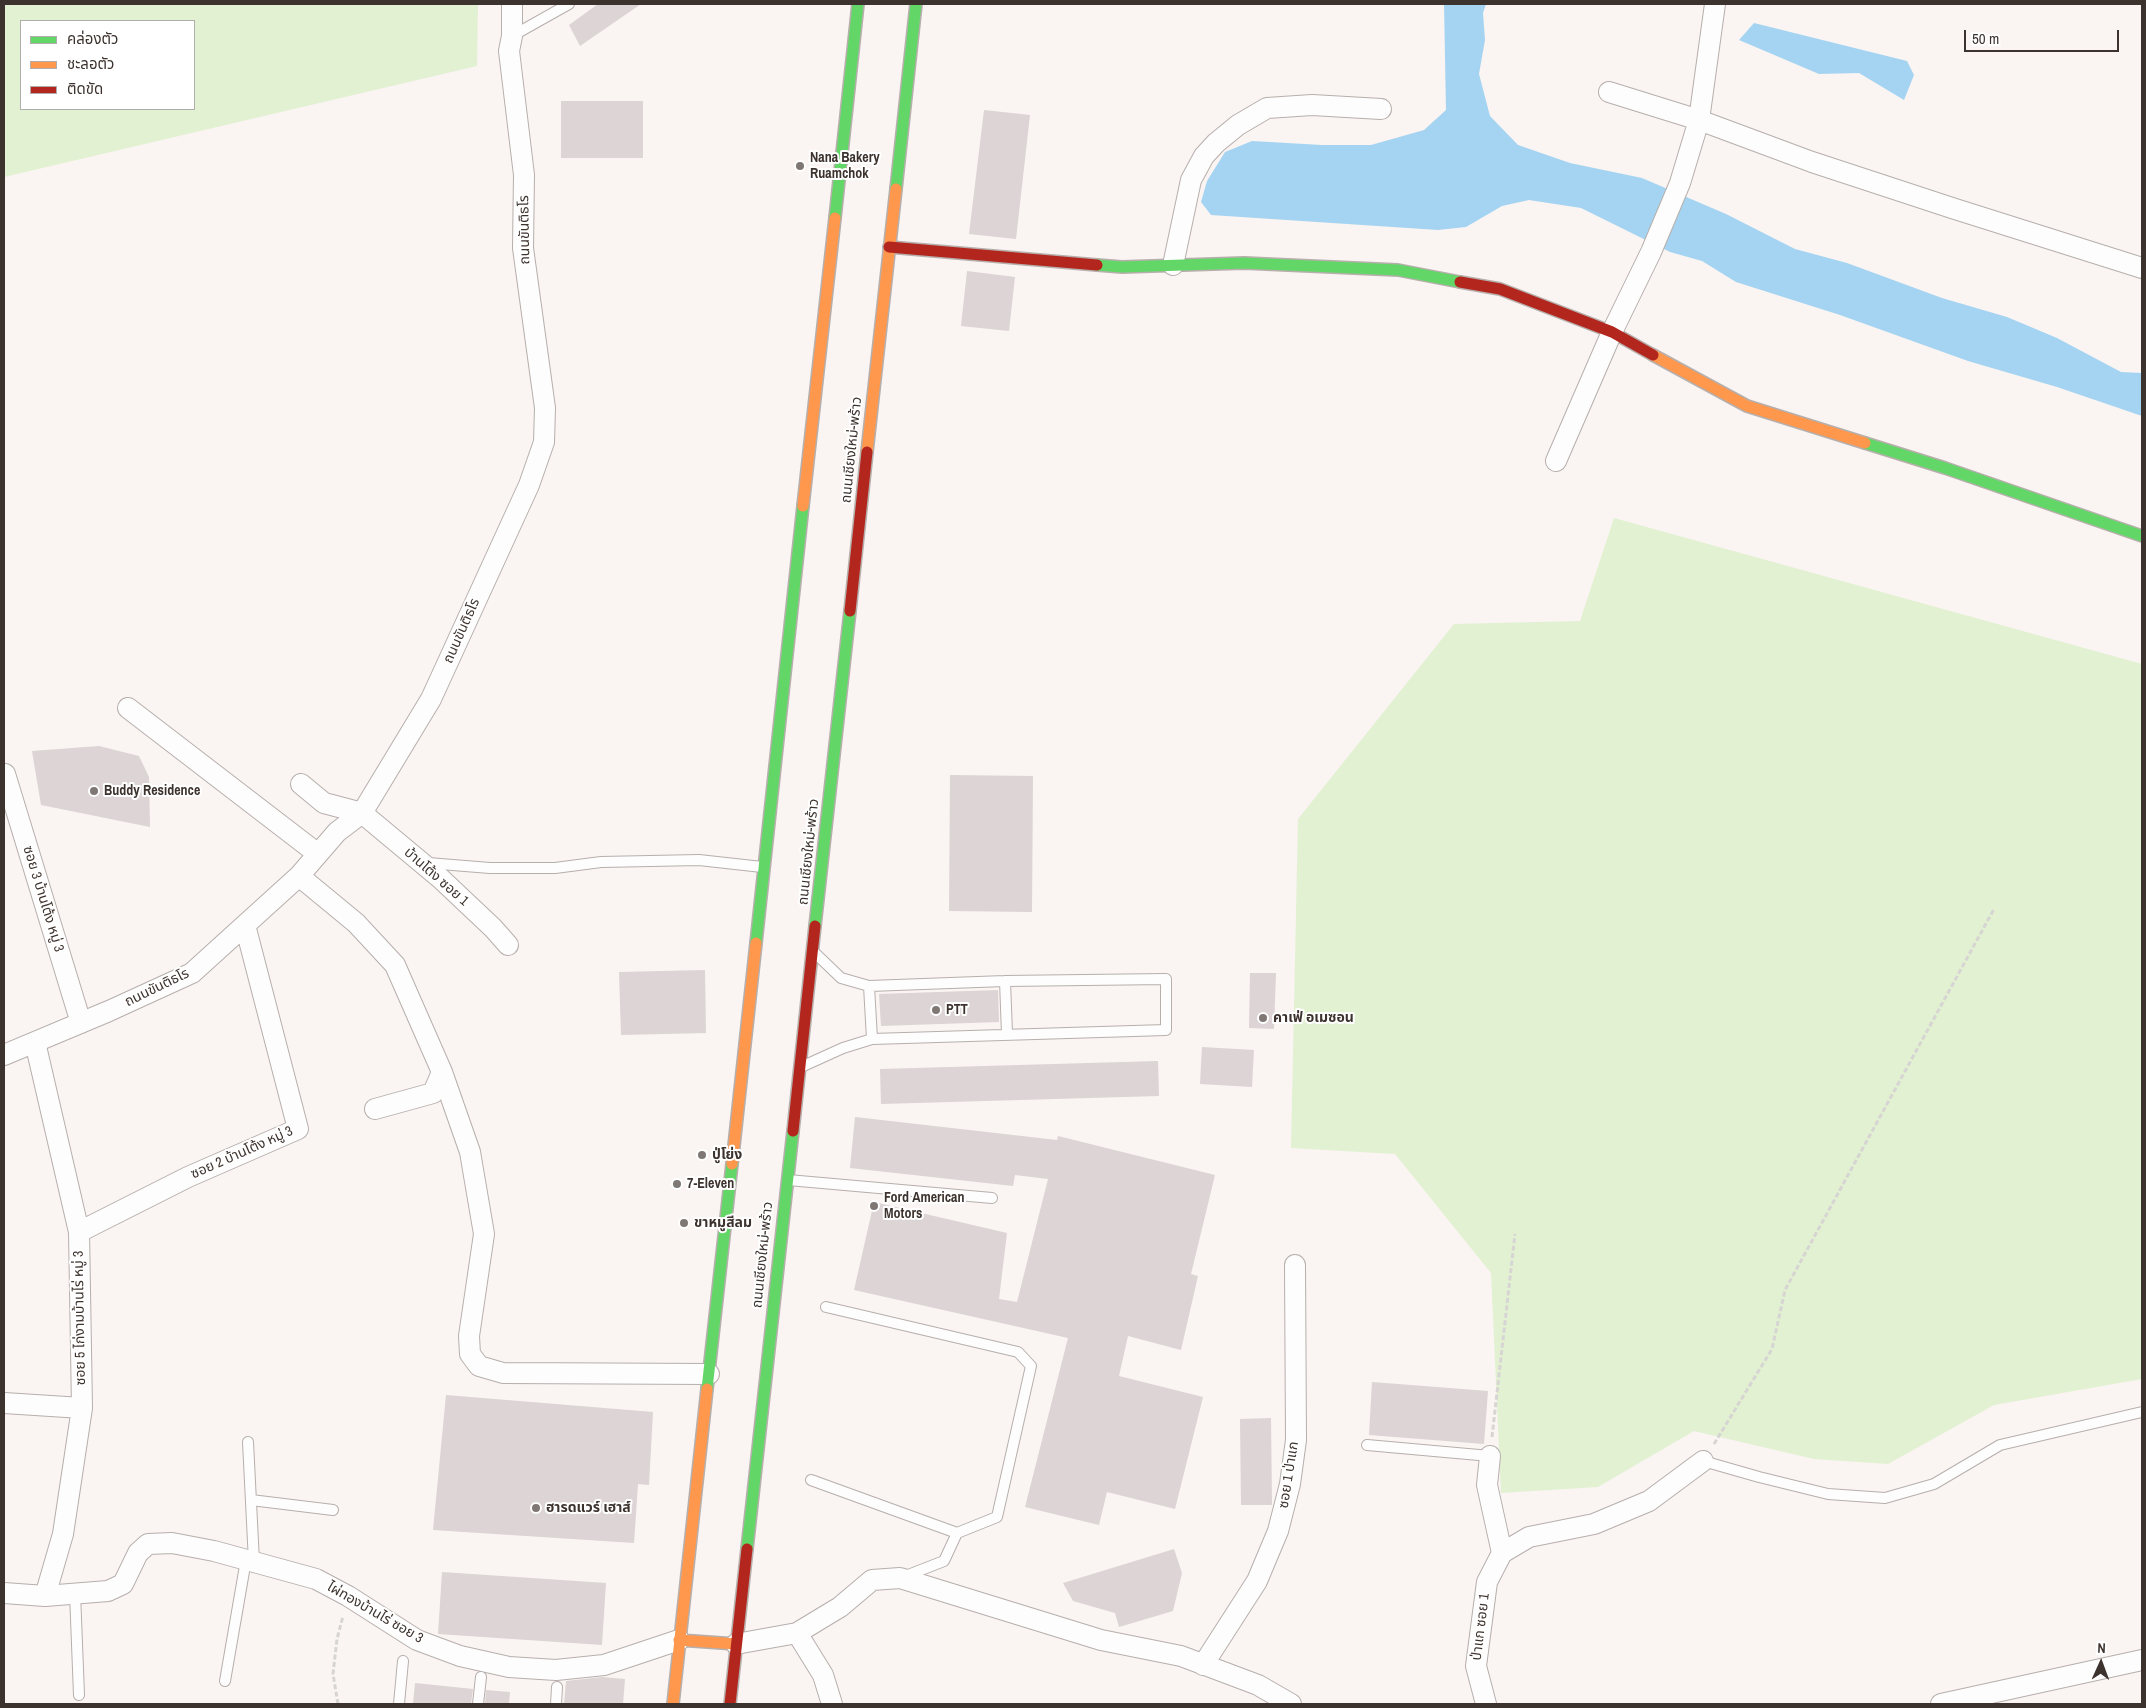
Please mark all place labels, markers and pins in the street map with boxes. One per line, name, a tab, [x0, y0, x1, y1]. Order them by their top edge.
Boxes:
place label: Nana Bakery Ruamchok	[810, 150, 880, 182]
marker: Nana Bakery Ruamchok	[794, 160, 806, 172]
place label: Buddy Residence	[104, 783, 200, 799]
marker: Buddy Residence	[88, 785, 100, 797]
place label: PTT	[946, 1002, 968, 1018]
marker: PTT	[930, 1004, 942, 1016]
place label: คาเฟ่ อเมซอน	[1273, 1010, 1354, 1026]
marker: คาเฟ่ อเมซอน	[1257, 1012, 1269, 1024]
place label: ปู่โย่ง	[712, 1147, 742, 1163]
marker: ปู่โย่ง	[696, 1149, 708, 1161]
place label: 7-Eleven	[687, 1176, 734, 1192]
marker: 7-Eleven	[671, 1178, 683, 1190]
place label: Ford American Motors	[884, 1190, 964, 1222]
marker: Ford American Motors	[868, 1200, 880, 1212]
place label: ขาหมูสีลม	[694, 1215, 752, 1231]
marker: ขาหมูสีลม	[678, 1217, 690, 1229]
place label: ฮารดแวร์ เฮาส์	[546, 1500, 631, 1516]
marker: ฮารดแวร์ เฮาส์	[530, 1502, 542, 1514]

